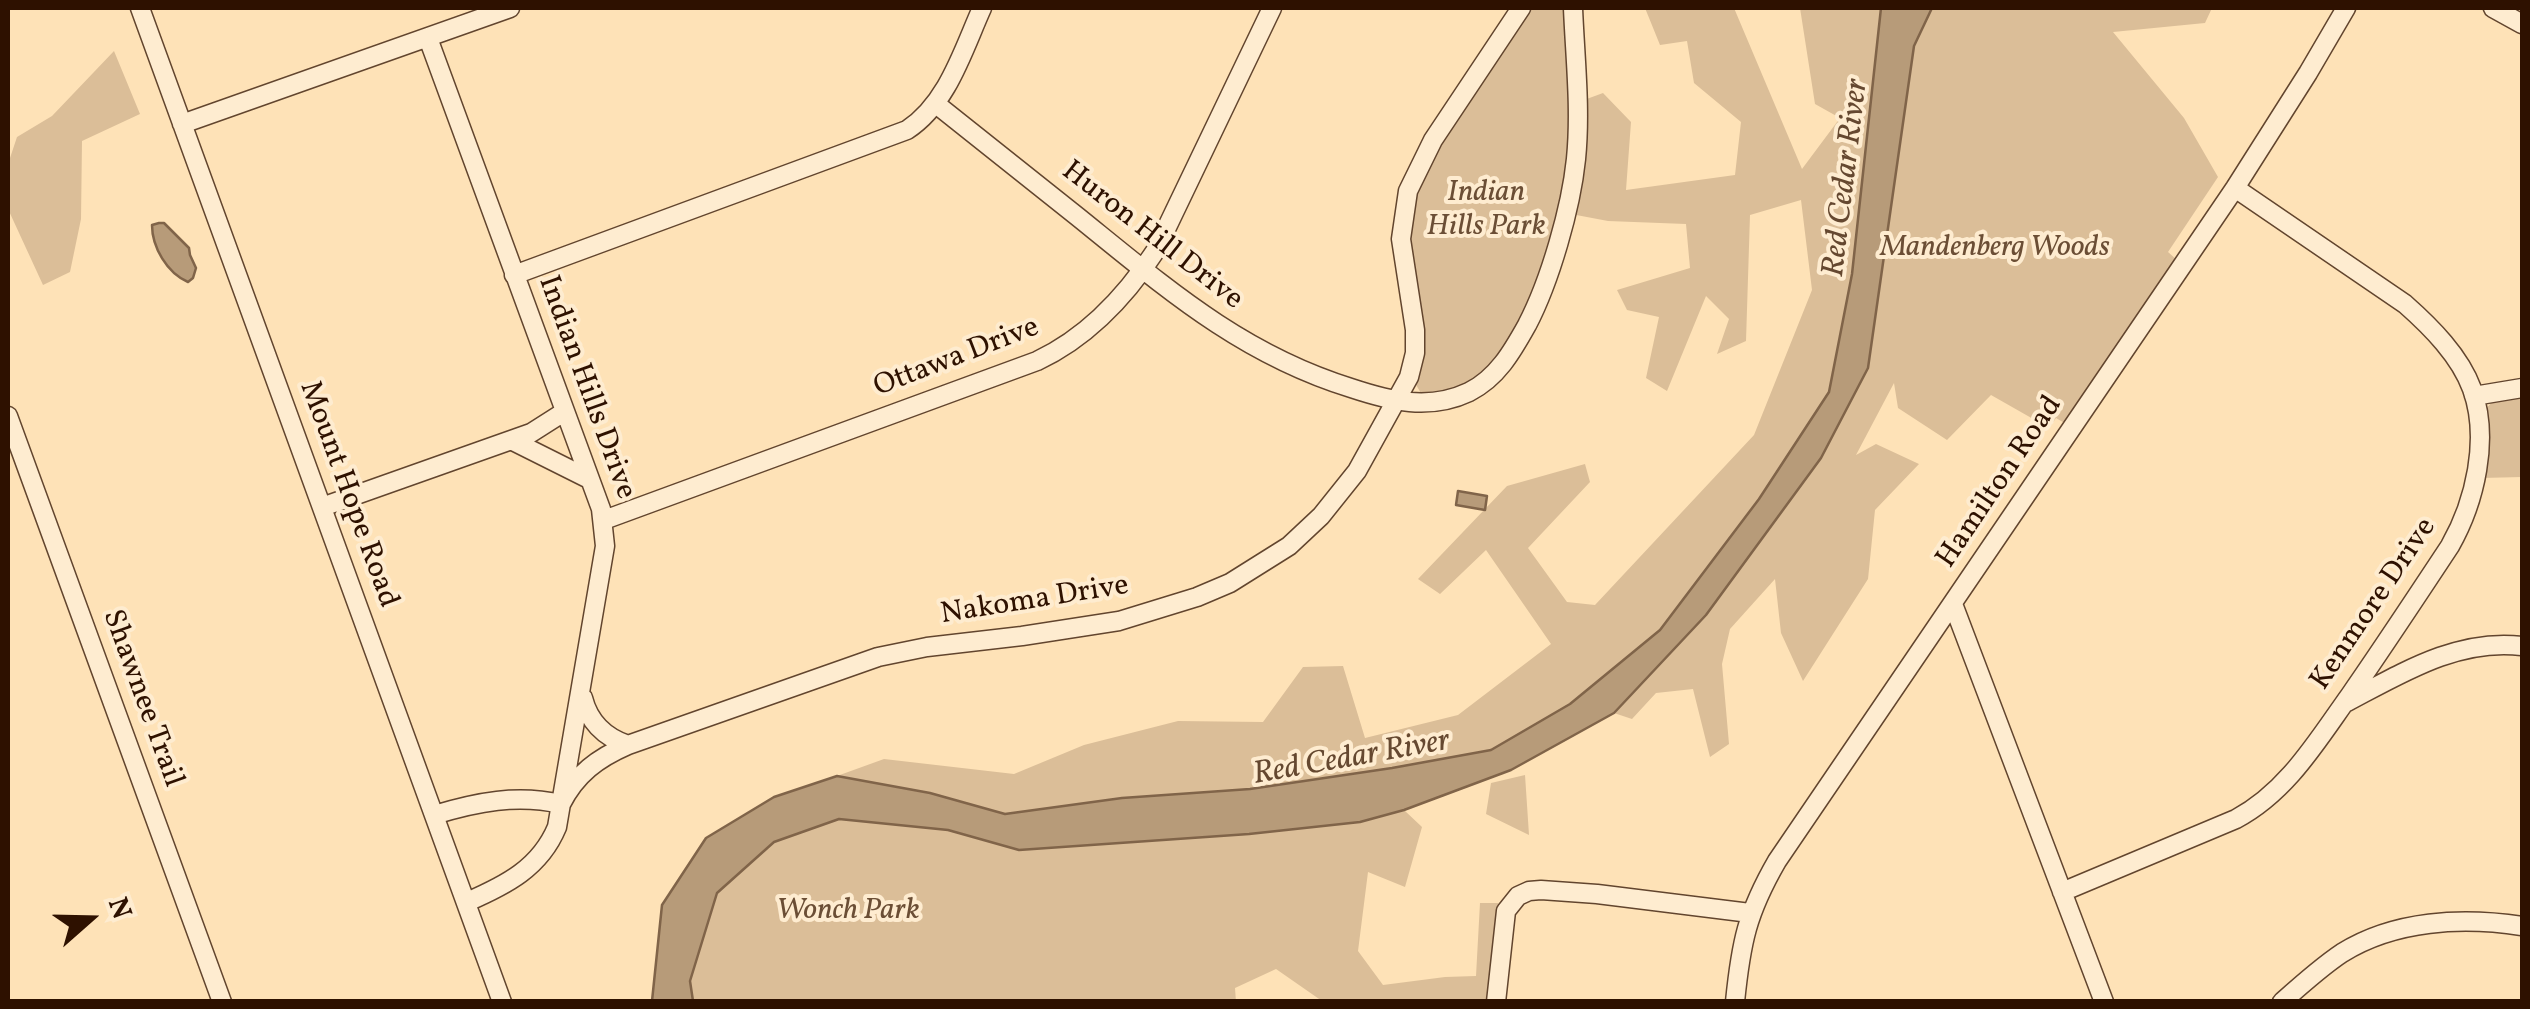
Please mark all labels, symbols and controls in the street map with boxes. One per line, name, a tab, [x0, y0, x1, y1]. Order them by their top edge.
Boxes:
water label: Red Cedar River	[1817, 77, 1879, 279]
street label: Huron Hill Drive	[1053, 155, 1249, 319]
park label: Indian Hills Park	[1426, 176, 1546, 246]
park label: Mandenberg Woods	[1880, 231, 2110, 267]
street label: Indian Hills Drive	[528, 271, 642, 505]
street label: Ottawa Drive	[869, 311, 1045, 407]
street label: Mount Hope Road	[289, 377, 405, 613]
street label: Hamilton Road	[1930, 390, 2072, 576]
street label: Kenmore Drive	[2304, 512, 2446, 698]
street label: Nakoma Drive	[938, 569, 1132, 635]
street label: Shawnee Trail	[92, 605, 190, 793]
water label: Red Cedar River	[1251, 724, 1453, 796]
north arrow	[40, 869, 140, 969]
text: N	[97, 892, 140, 925]
park label: Wonch Park	[776, 894, 920, 930]

